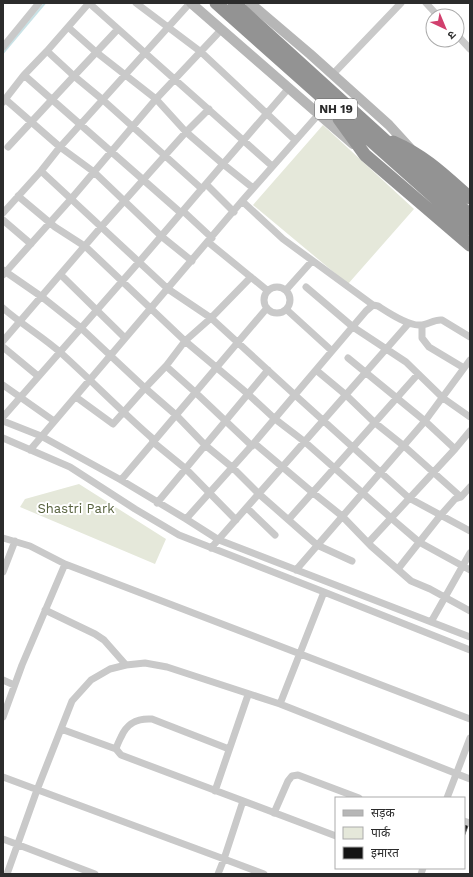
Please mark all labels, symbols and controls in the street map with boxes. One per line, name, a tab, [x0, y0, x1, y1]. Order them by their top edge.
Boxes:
north arrow	[425, 8, 465, 48]
text: उ	[444, 28, 458, 42]
road number: NH 19	[315, 99, 357, 119]
park label: Shastri Park	[37, 501, 115, 516]
legend	[335, 797, 465, 869]
text: सड़क	[371, 806, 396, 820]
text: पार्क	[371, 826, 391, 840]
text: इमारत	[371, 846, 400, 860]

